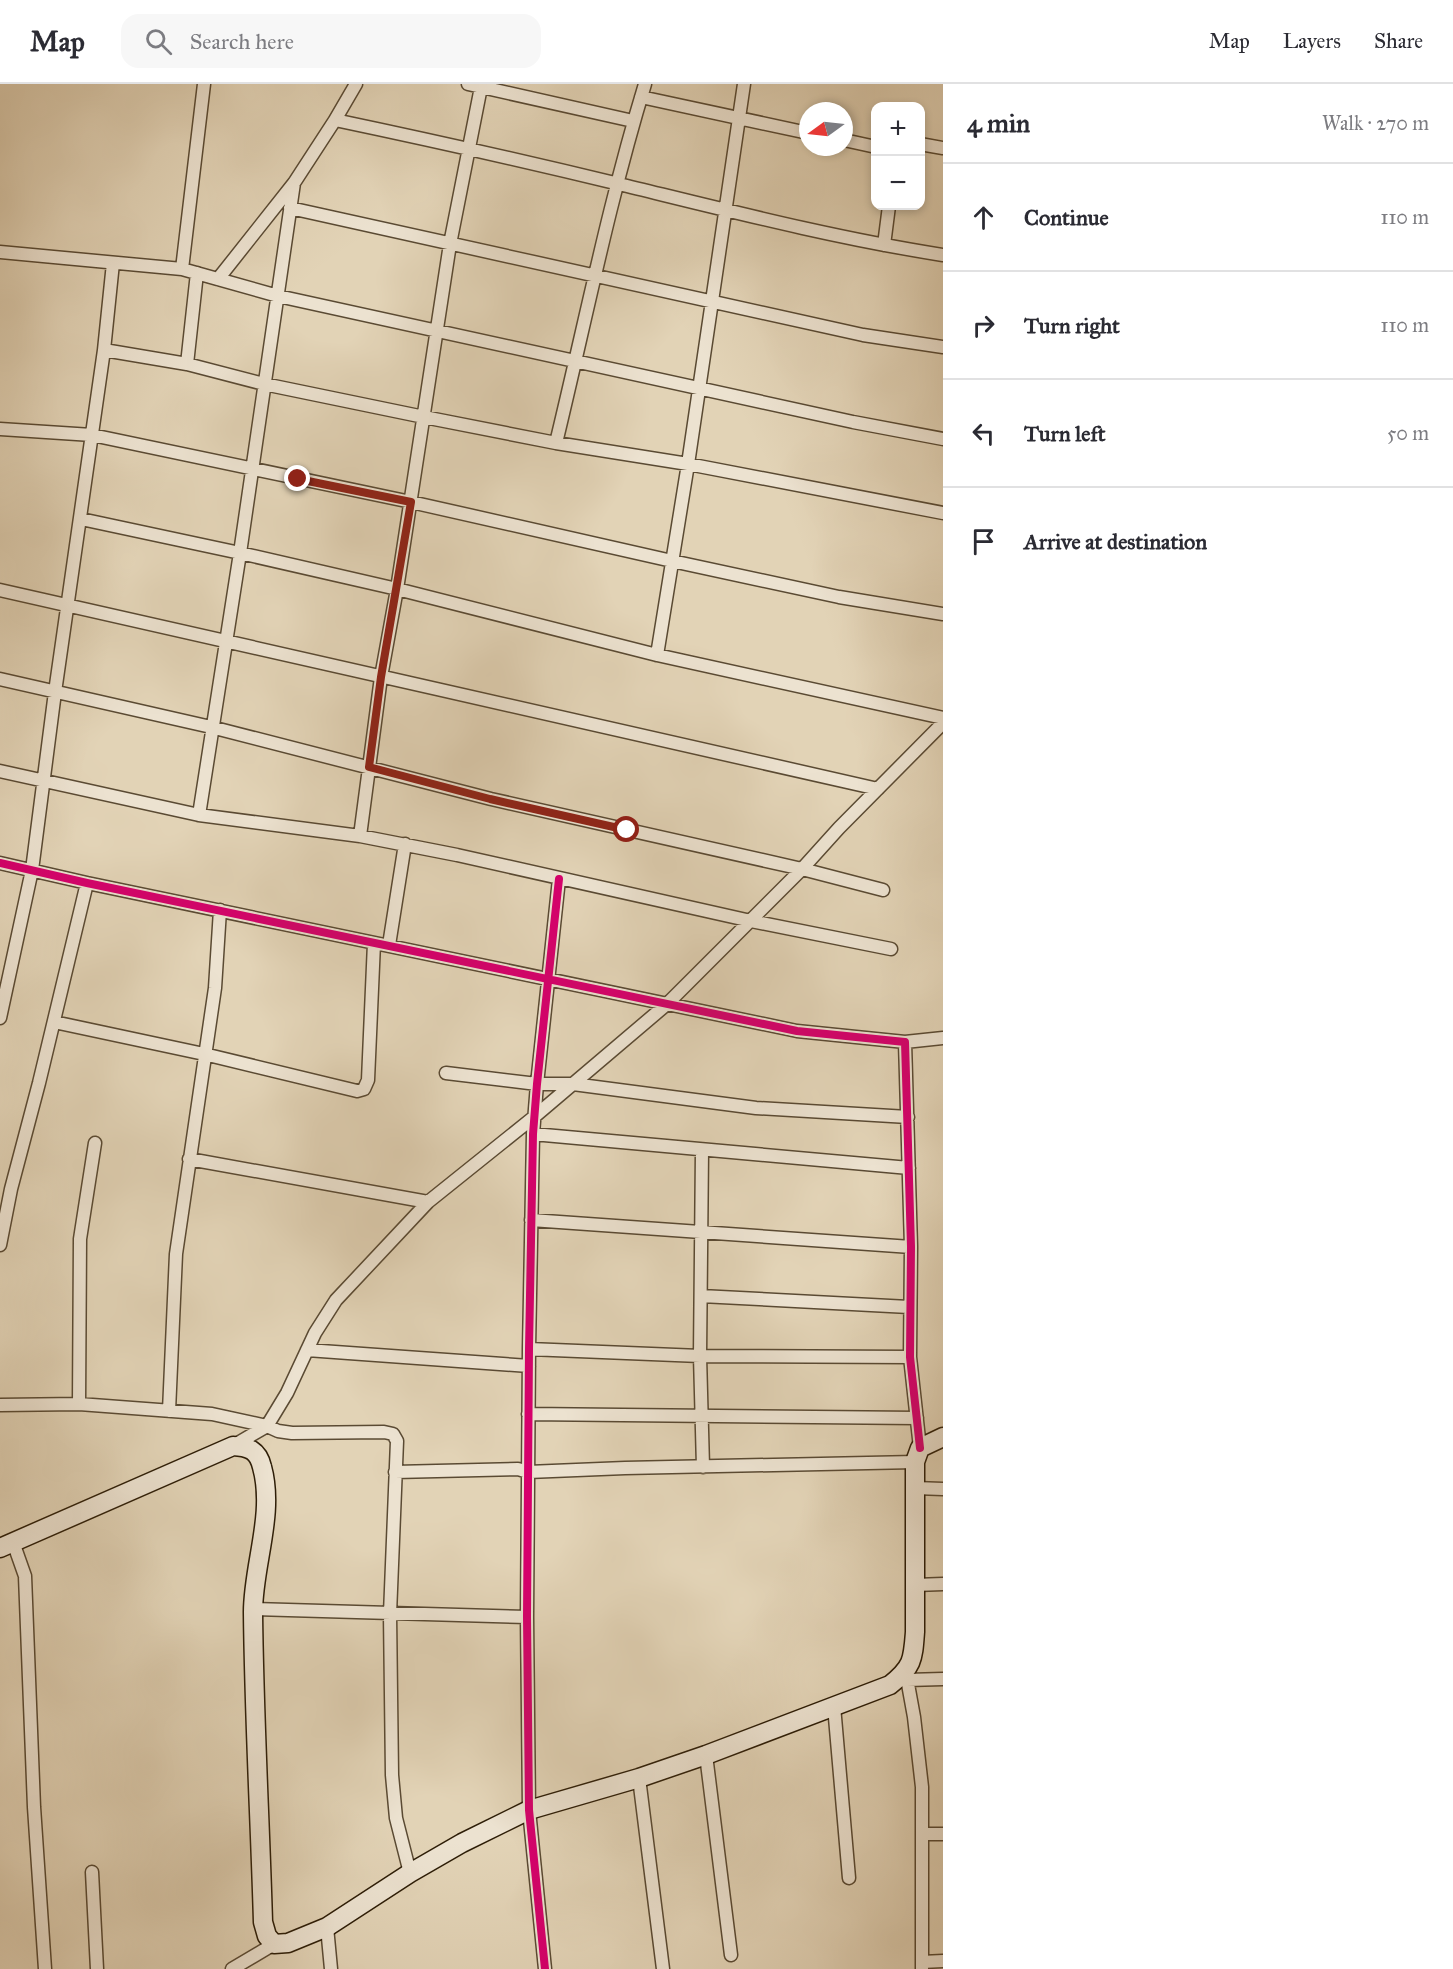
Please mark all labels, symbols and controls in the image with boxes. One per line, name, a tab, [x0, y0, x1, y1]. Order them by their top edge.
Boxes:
search box	[121, 14, 541, 68]
text: Map	[30, 24, 85, 59]
icon: search	[142, 25, 175, 58]
text: Search here	[190, 28, 294, 55]
text: Map	[1209, 28, 1250, 54]
text: Layers	[1283, 28, 1341, 54]
text: Share	[1374, 28, 1423, 54]
north arrow	[799, 102, 853, 156]
map controls	[871, 102, 925, 210]
button: +	[871, 102, 925, 156]
text: 4 min	[967, 107, 1030, 139]
text: Walk · 270 m	[1322, 111, 1429, 135]
button: −	[871, 156, 925, 210]
icon: ahead	[967, 201, 1000, 234]
text: Continue	[1024, 204, 1109, 231]
text: 110 m	[1381, 205, 1429, 229]
icon: right	[967, 309, 1000, 342]
text: Turn right	[1024, 312, 1120, 339]
text: 110 m	[1381, 313, 1429, 337]
icon: left	[967, 417, 1000, 450]
text: Turn left	[1024, 420, 1106, 447]
text: 50 m	[1387, 421, 1429, 445]
route end	[284, 465, 310, 491]
icon: arrive	[967, 525, 1000, 558]
text: Arrive at destination	[1024, 528, 1207, 555]
route start	[613, 816, 639, 842]

